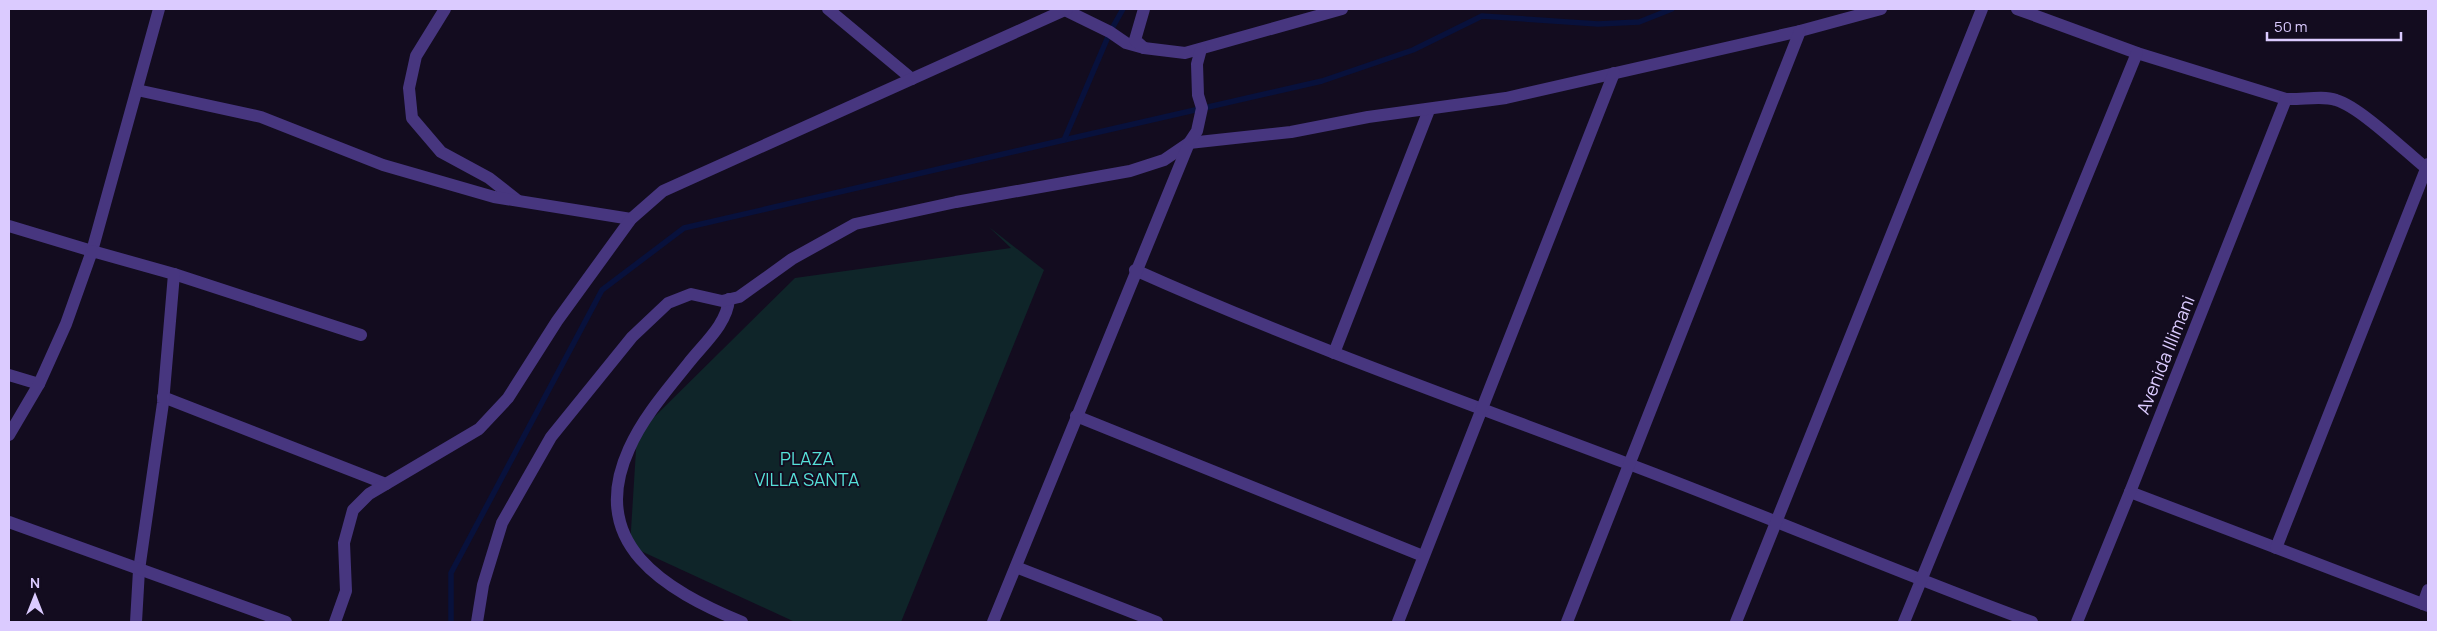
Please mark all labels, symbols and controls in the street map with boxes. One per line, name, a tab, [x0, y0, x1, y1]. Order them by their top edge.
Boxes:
scale bar	[2267, 10, 2401, 42]
text: 50 m	[2274, 16, 2308, 37]
street label: Avenida Illimani	[2130, 292, 2200, 417]
park label: PLAZA VILLA SANTA	[754, 446, 860, 491]
north arrow	[10, 571, 60, 621]
text: N	[30, 573, 40, 592]

